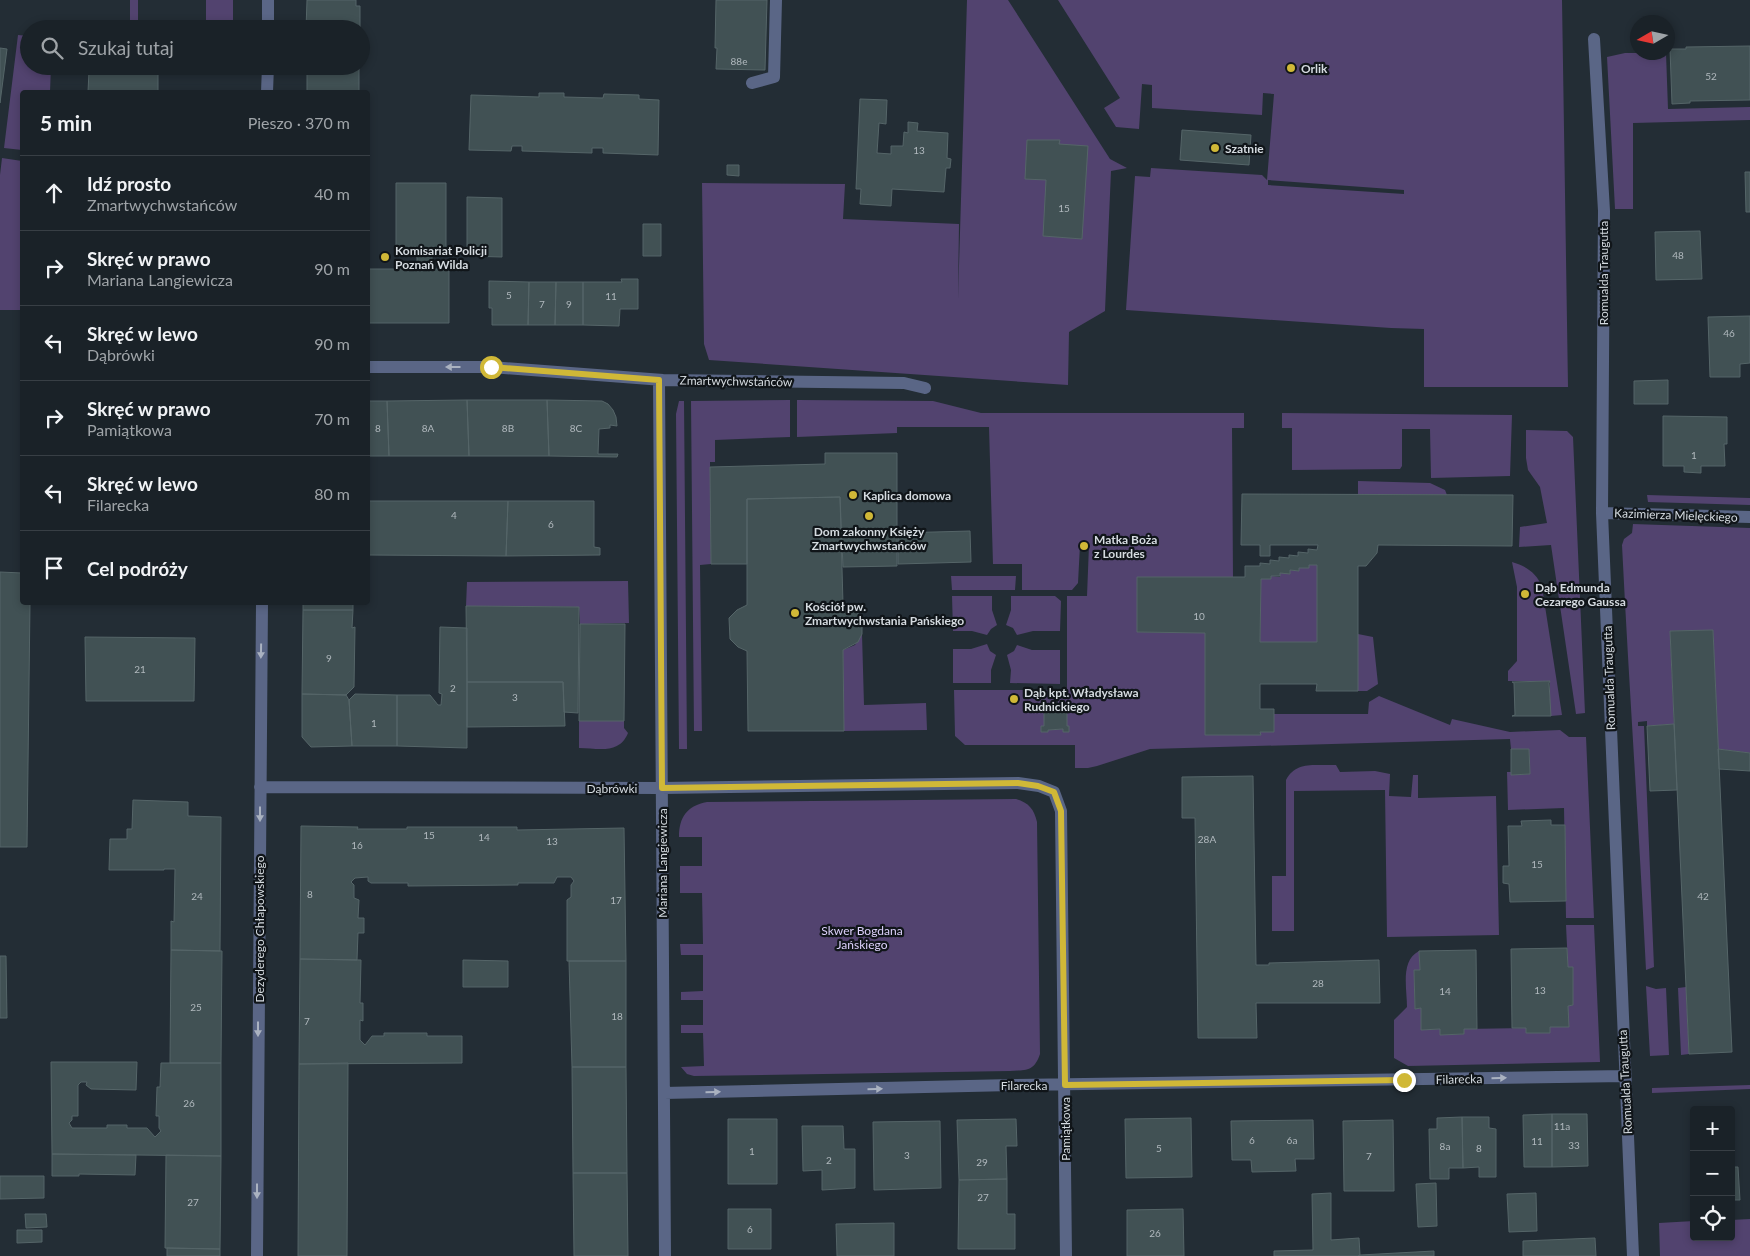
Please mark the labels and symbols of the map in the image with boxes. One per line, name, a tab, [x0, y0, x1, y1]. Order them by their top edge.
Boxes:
north arrow	[1630, 15, 1675, 60]
house number: 88e	[731, 55, 747, 67]
place label: Orlik	[1301, 61, 1328, 76]
marker: Orlik	[1285, 62, 1297, 74]
house number: 52	[1705, 70, 1717, 82]
place label: Szatnie	[1225, 141, 1264, 156]
marker: Szatnie	[1209, 142, 1221, 154]
house number: 13	[913, 144, 925, 156]
house number: 15	[1058, 202, 1070, 214]
street label: Romualda Traugutta	[1596, 221, 1611, 325]
place label: Komisariat Policji Poznań Wilda	[395, 243, 487, 272]
house number: 48	[1672, 249, 1684, 261]
marker: Komisariat Policji Poznań Wilda	[379, 251, 391, 263]
house number: 5	[506, 289, 512, 301]
house number: 11	[605, 290, 617, 302]
house number: 7	[539, 298, 545, 310]
house number: 9	[566, 298, 572, 310]
house number: 46	[1723, 327, 1735, 339]
route start	[480, 356, 503, 379]
one-way arrow	[445, 363, 461, 371]
street label: Zmartwychwstańców	[680, 373, 793, 389]
house number: 8	[375, 422, 381, 434]
house number: 8A	[422, 422, 435, 434]
house number: 8B	[502, 422, 514, 434]
house number: 8C	[570, 422, 583, 434]
house number: 1	[1691, 449, 1697, 461]
place label: Kaplica domowa	[863, 488, 951, 503]
marker: Kaplica domowa	[847, 489, 859, 501]
street label: Kazimierza Mielęckiego	[1614, 505, 1738, 525]
house number: 4	[451, 509, 457, 521]
marker: Dom zakonny Księży Zmartwychwstańców	[863, 510, 875, 522]
house number: 6	[548, 518, 554, 530]
place label: Dom zakonny Księży Zmartwychwstańców	[812, 524, 927, 553]
place label: Matka Boża z Lourdes	[1094, 532, 1157, 561]
marker: Matka Boża z Lourdes	[1078, 540, 1090, 552]
place label: Dąb Edmunda Cezarego Gaussa	[1535, 580, 1626, 609]
marker: Dąb Edmunda Cezarego Gaussa	[1519, 588, 1531, 600]
place label: Kościół pw. Zmartwychwstania Pańskiego	[805, 599, 964, 628]
marker: Kościół pw. Zmartwychwstania Pańskiego	[789, 607, 801, 619]
house number: 10	[1193, 610, 1205, 622]
street label: Romualda Traugutta	[1600, 626, 1618, 730]
one-way arrow	[257, 643, 265, 659]
house number: 9	[326, 652, 332, 664]
house number: 21	[134, 663, 146, 675]
house number: 2	[450, 682, 456, 694]
place label: Dąb kpt. Władysława Rudnickiego	[1024, 685, 1139, 714]
house number: 3	[512, 691, 518, 703]
marker: Dąb kpt. Władysława Rudnickiego	[1008, 693, 1020, 705]
house number: 1	[371, 717, 377, 729]
street label: Dąbrówki	[587, 781, 638, 796]
one-way arrow	[256, 806, 264, 822]
street label: Mariana Langiewicza	[655, 808, 670, 918]
house number: 15	[423, 829, 435, 841]
house number: 14	[478, 831, 490, 843]
house number: 28A	[1198, 833, 1216, 845]
house number: 13	[546, 835, 558, 847]
house number: 16	[351, 839, 363, 851]
street label: Dezyderego Chłapowskiego	[252, 855, 267, 1003]
house number: 15	[1531, 858, 1543, 870]
house number: 8	[307, 888, 313, 900]
house number: 24	[191, 890, 203, 902]
house number: 42	[1697, 890, 1709, 902]
house number: 17	[610, 894, 622, 906]
park label: Skwer Bogdana Jańskiego	[821, 923, 903, 952]
house number: 28	[1312, 977, 1324, 989]
house number: 13	[1534, 984, 1546, 996]
house number: 14	[1439, 985, 1451, 997]
house number: 25	[190, 1001, 202, 1013]
house number: 18	[611, 1010, 623, 1022]
house number: 7	[304, 1015, 310, 1027]
one-way arrow	[254, 1021, 262, 1037]
street label: Romualda Traugutta	[1615, 1029, 1635, 1135]
route end	[1393, 1069, 1416, 1092]
street label: Filarecka	[1436, 1071, 1483, 1087]
one-way arrow	[1491, 1074, 1507, 1082]
street label: Filarecka	[1001, 1078, 1047, 1093]
one-way arrow	[867, 1085, 883, 1093]
one-way arrow	[705, 1088, 721, 1096]
house number: 26	[183, 1097, 195, 1109]
street label: Pamiątkowa	[1058, 1097, 1073, 1161]
house number: 11a	[1554, 1120, 1570, 1132]
house number: 6	[1249, 1134, 1255, 1146]
house number: 6a	[1287, 1134, 1297, 1146]
house number: 11	[1531, 1135, 1543, 1147]
house number: 33	[1568, 1139, 1580, 1151]
house number: 8a	[1440, 1140, 1450, 1152]
house number: 5	[1156, 1142, 1162, 1154]
house number: 8	[1476, 1142, 1482, 1154]
house number: 1	[749, 1145, 755, 1157]
house number: 3	[904, 1149, 910, 1161]
house number: 7	[1366, 1150, 1372, 1162]
house number: 2	[826, 1154, 832, 1166]
house number: 29	[976, 1156, 988, 1168]
one-way arrow	[253, 1183, 261, 1199]
house number: 27	[977, 1191, 989, 1203]
house number: 27	[187, 1196, 199, 1208]
house number: 6	[747, 1223, 753, 1235]
house number: 26	[1149, 1227, 1161, 1239]

